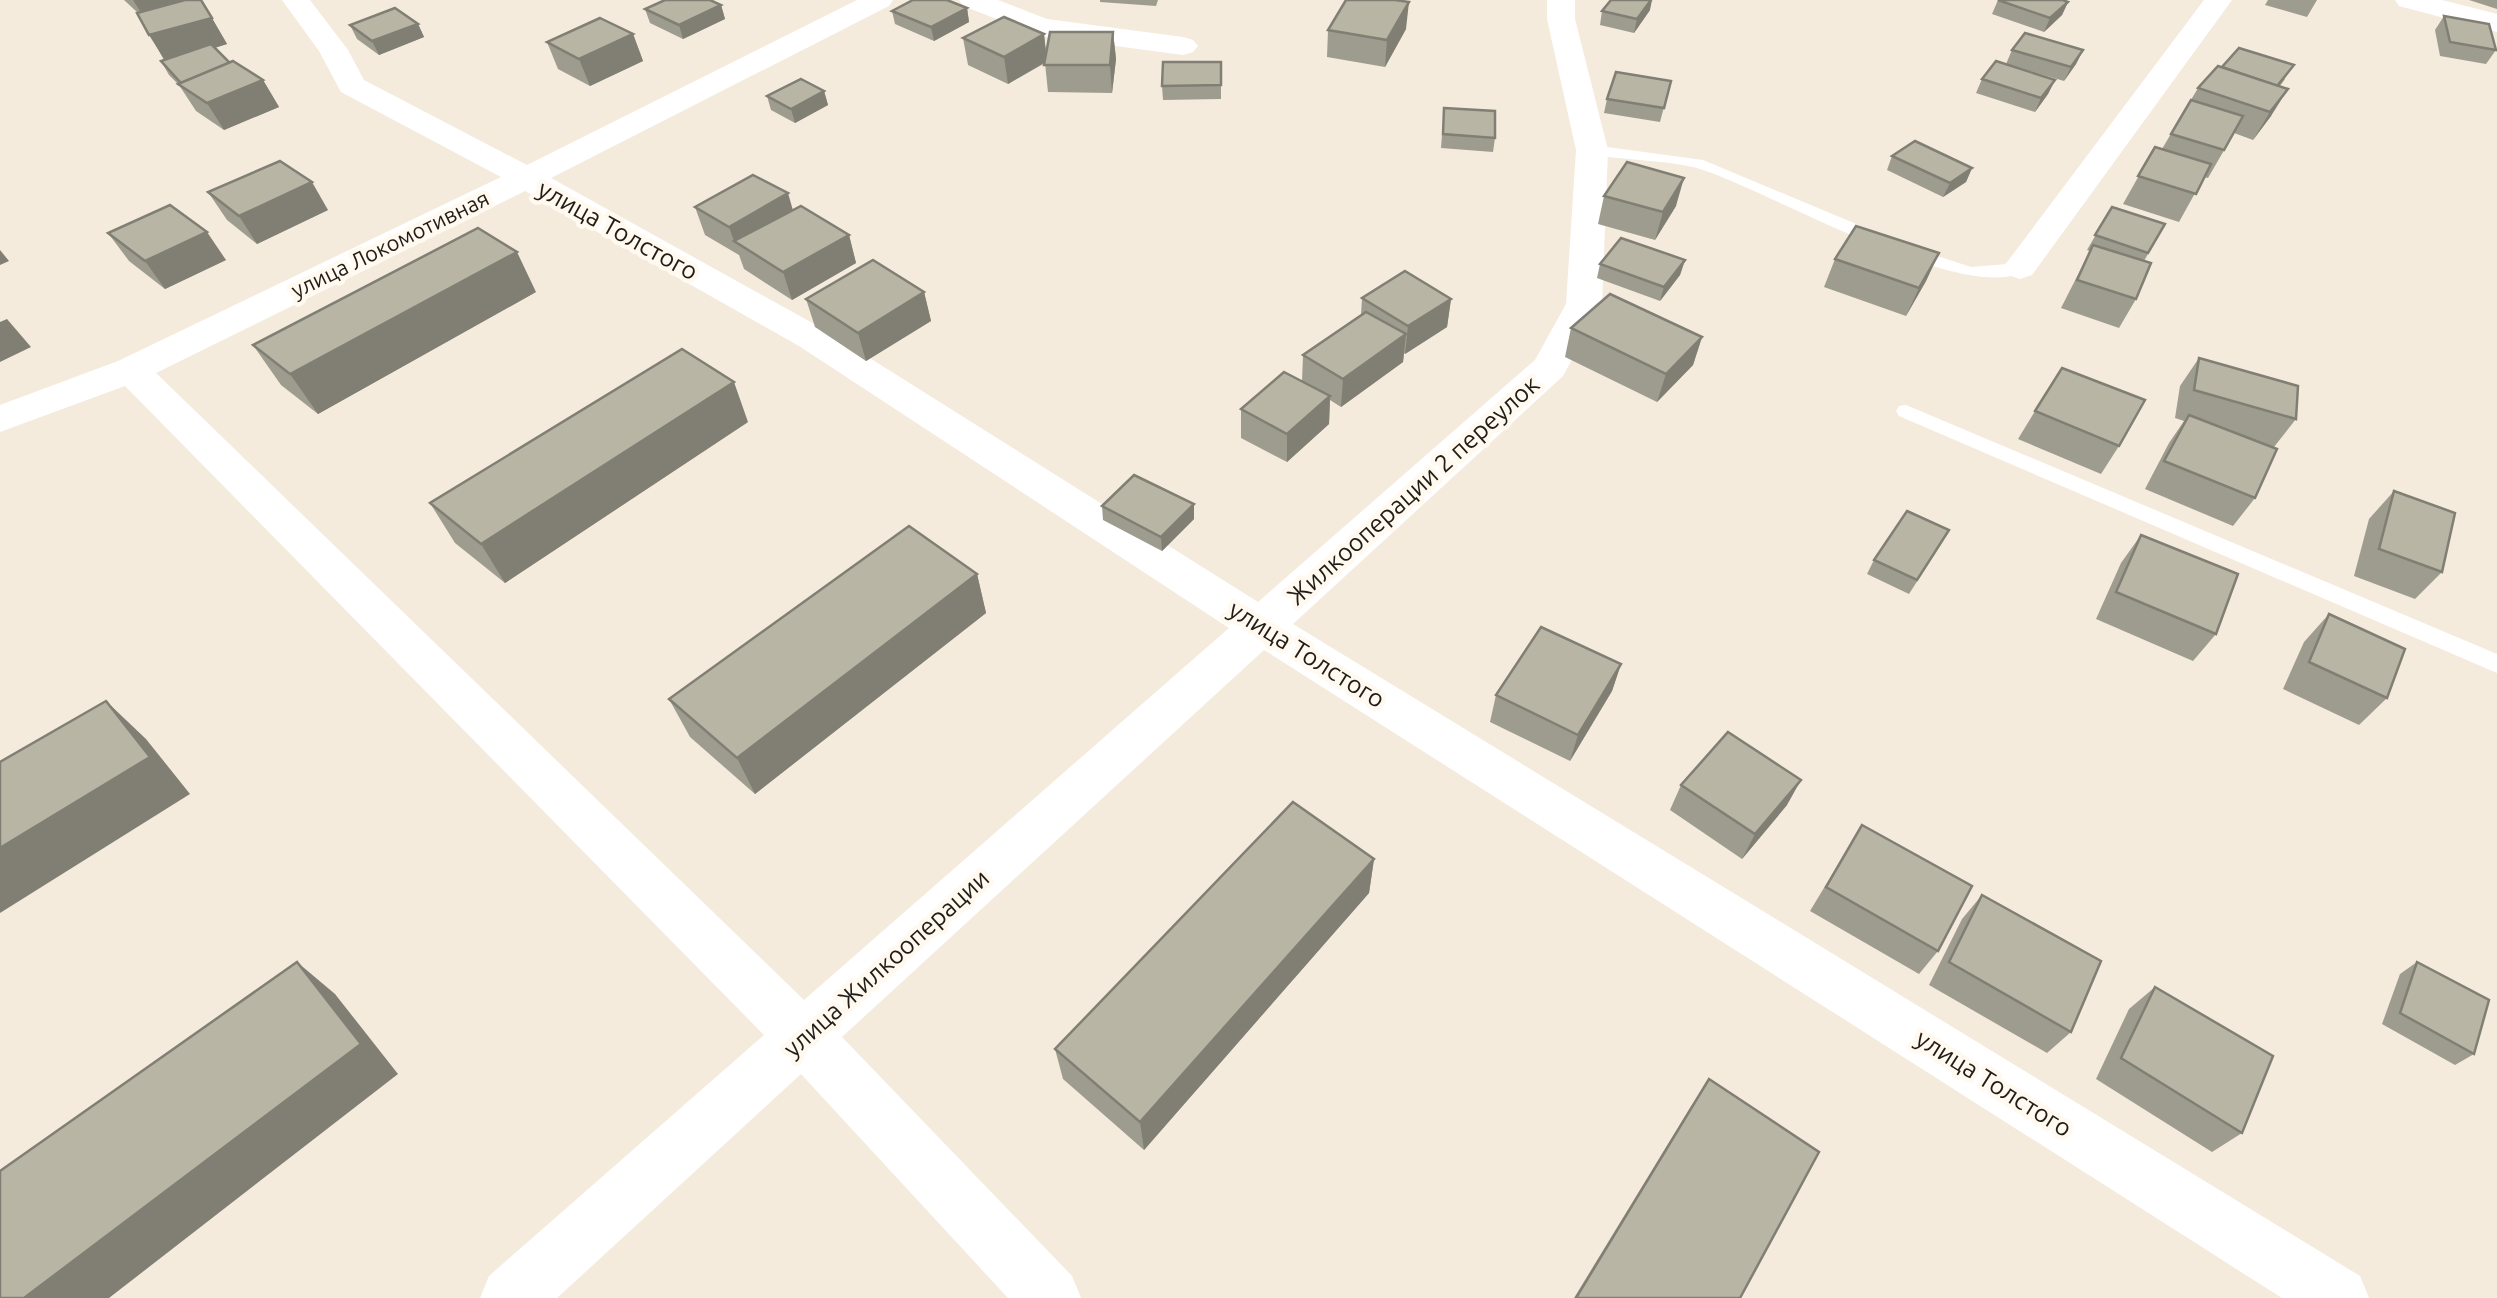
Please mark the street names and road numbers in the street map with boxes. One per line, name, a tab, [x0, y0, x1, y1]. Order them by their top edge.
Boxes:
street label: улица Толстого	[533, 174, 703, 286]
street label: улица Локомотивная	[287, 185, 493, 302]
street label: Жилкооперации 2 переулок	[1282, 370, 1544, 610]
street label: улица Толстого	[1224, 595, 1390, 713]
street label: улица Жилкооперации	[778, 863, 994, 1063]
street label: улица Толстого	[1911, 1024, 2077, 1142]

